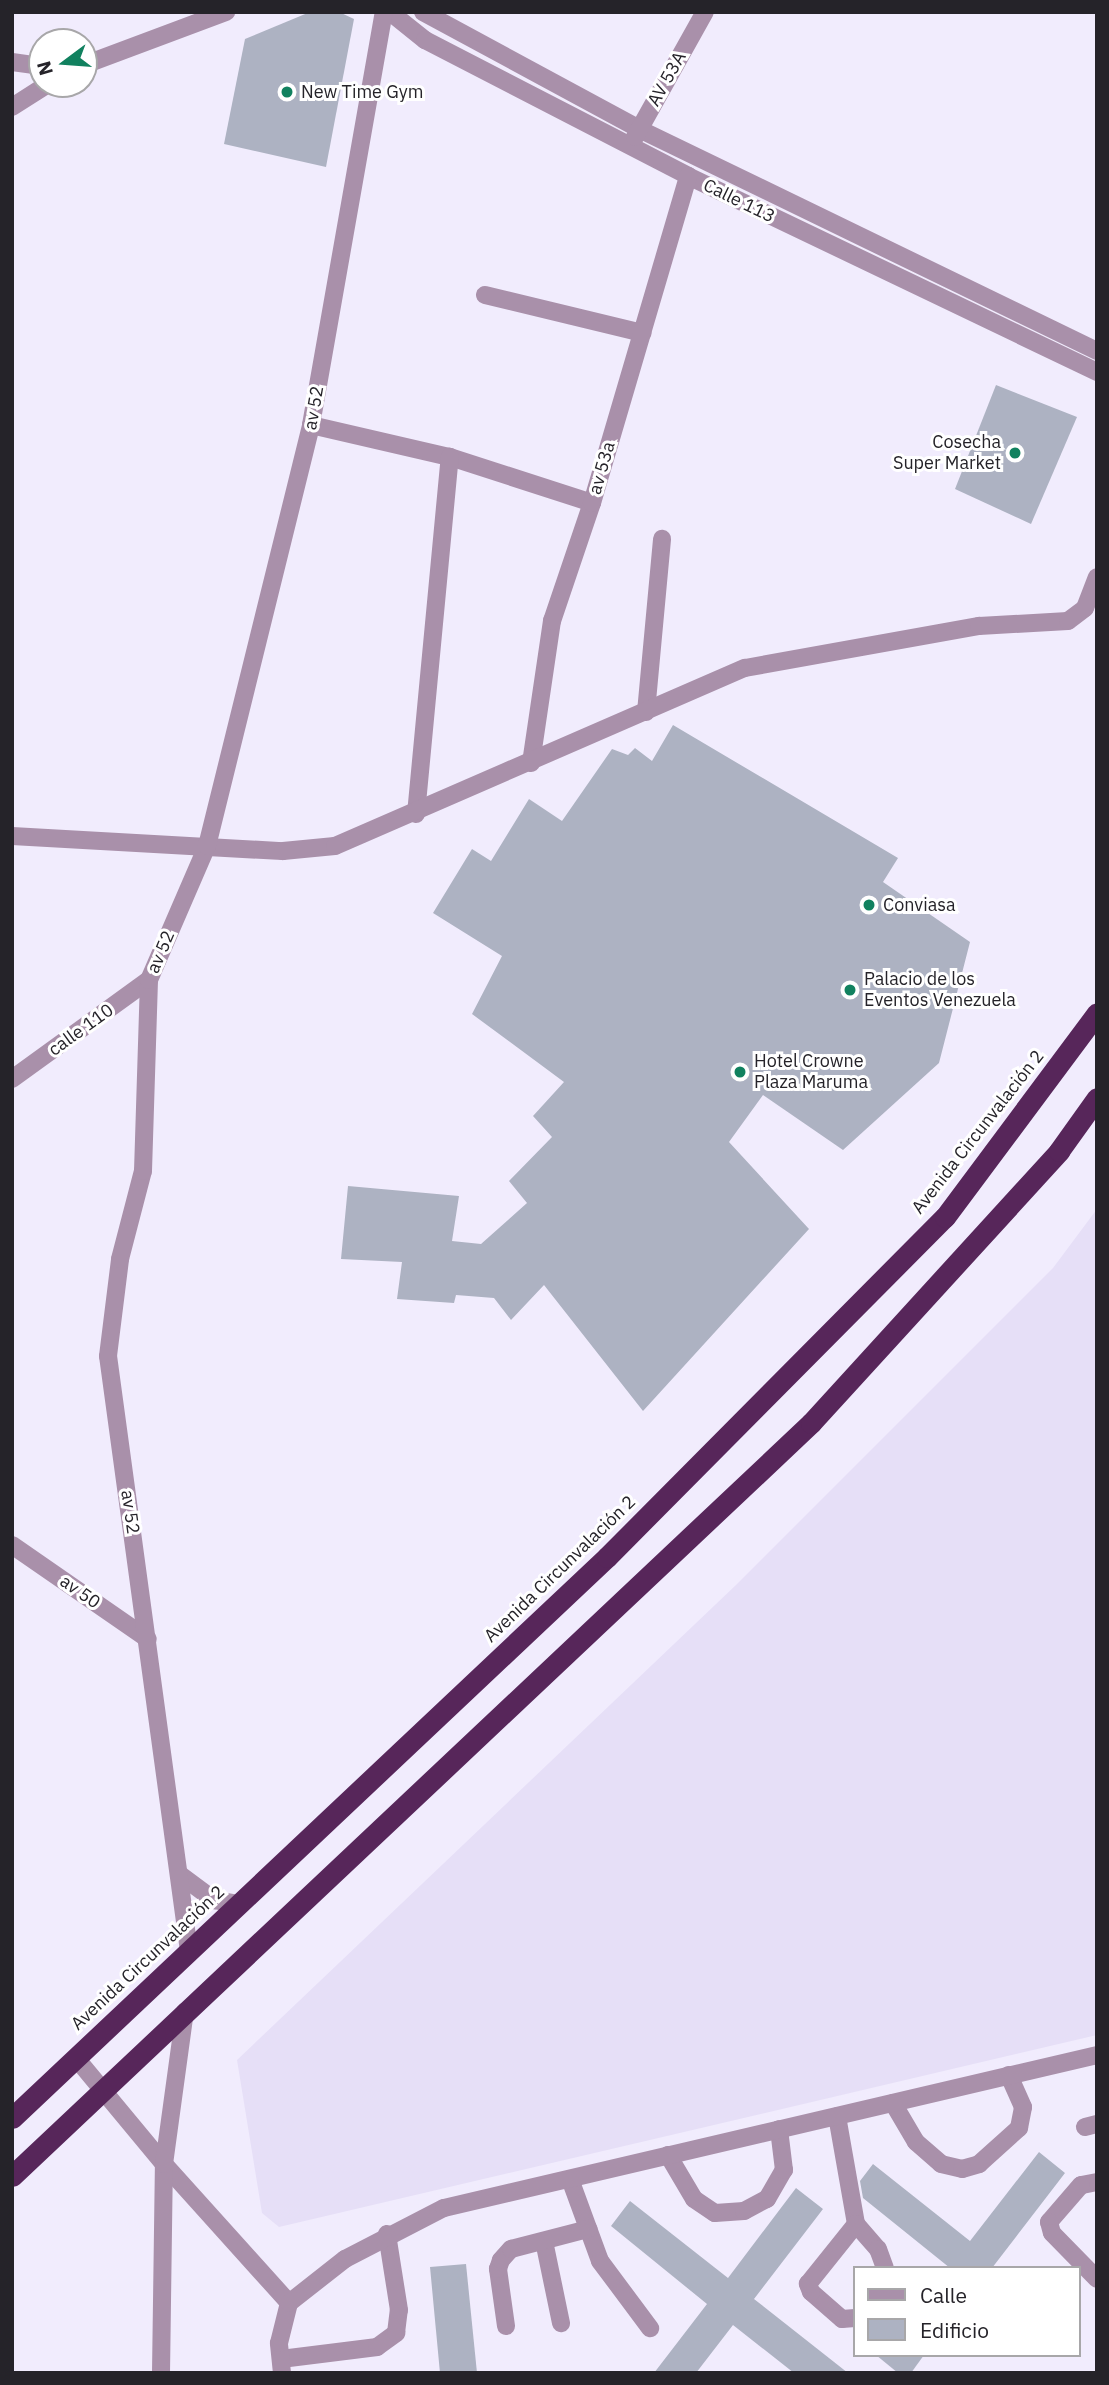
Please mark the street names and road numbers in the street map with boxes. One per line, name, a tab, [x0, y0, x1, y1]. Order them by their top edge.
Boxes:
street label: AV 53A	[643, 48, 691, 110]
street label: Calle 113	[700, 174, 778, 228]
street label: av 52	[300, 384, 328, 432]
street label: av 53a	[584, 439, 620, 497]
street label: av 52	[142, 927, 180, 977]
street label: calle 110	[44, 999, 118, 1061]
street label: Avenida Circunvalación 2	[907, 1046, 1049, 1218]
street label: av 52	[116, 1489, 144, 1535]
street label: Avenida Circunvalación 2	[480, 1491, 640, 1647]
street label: av 50	[56, 1570, 104, 1614]
street label: Avenida Circunvalación 2	[67, 1881, 229, 2035]

